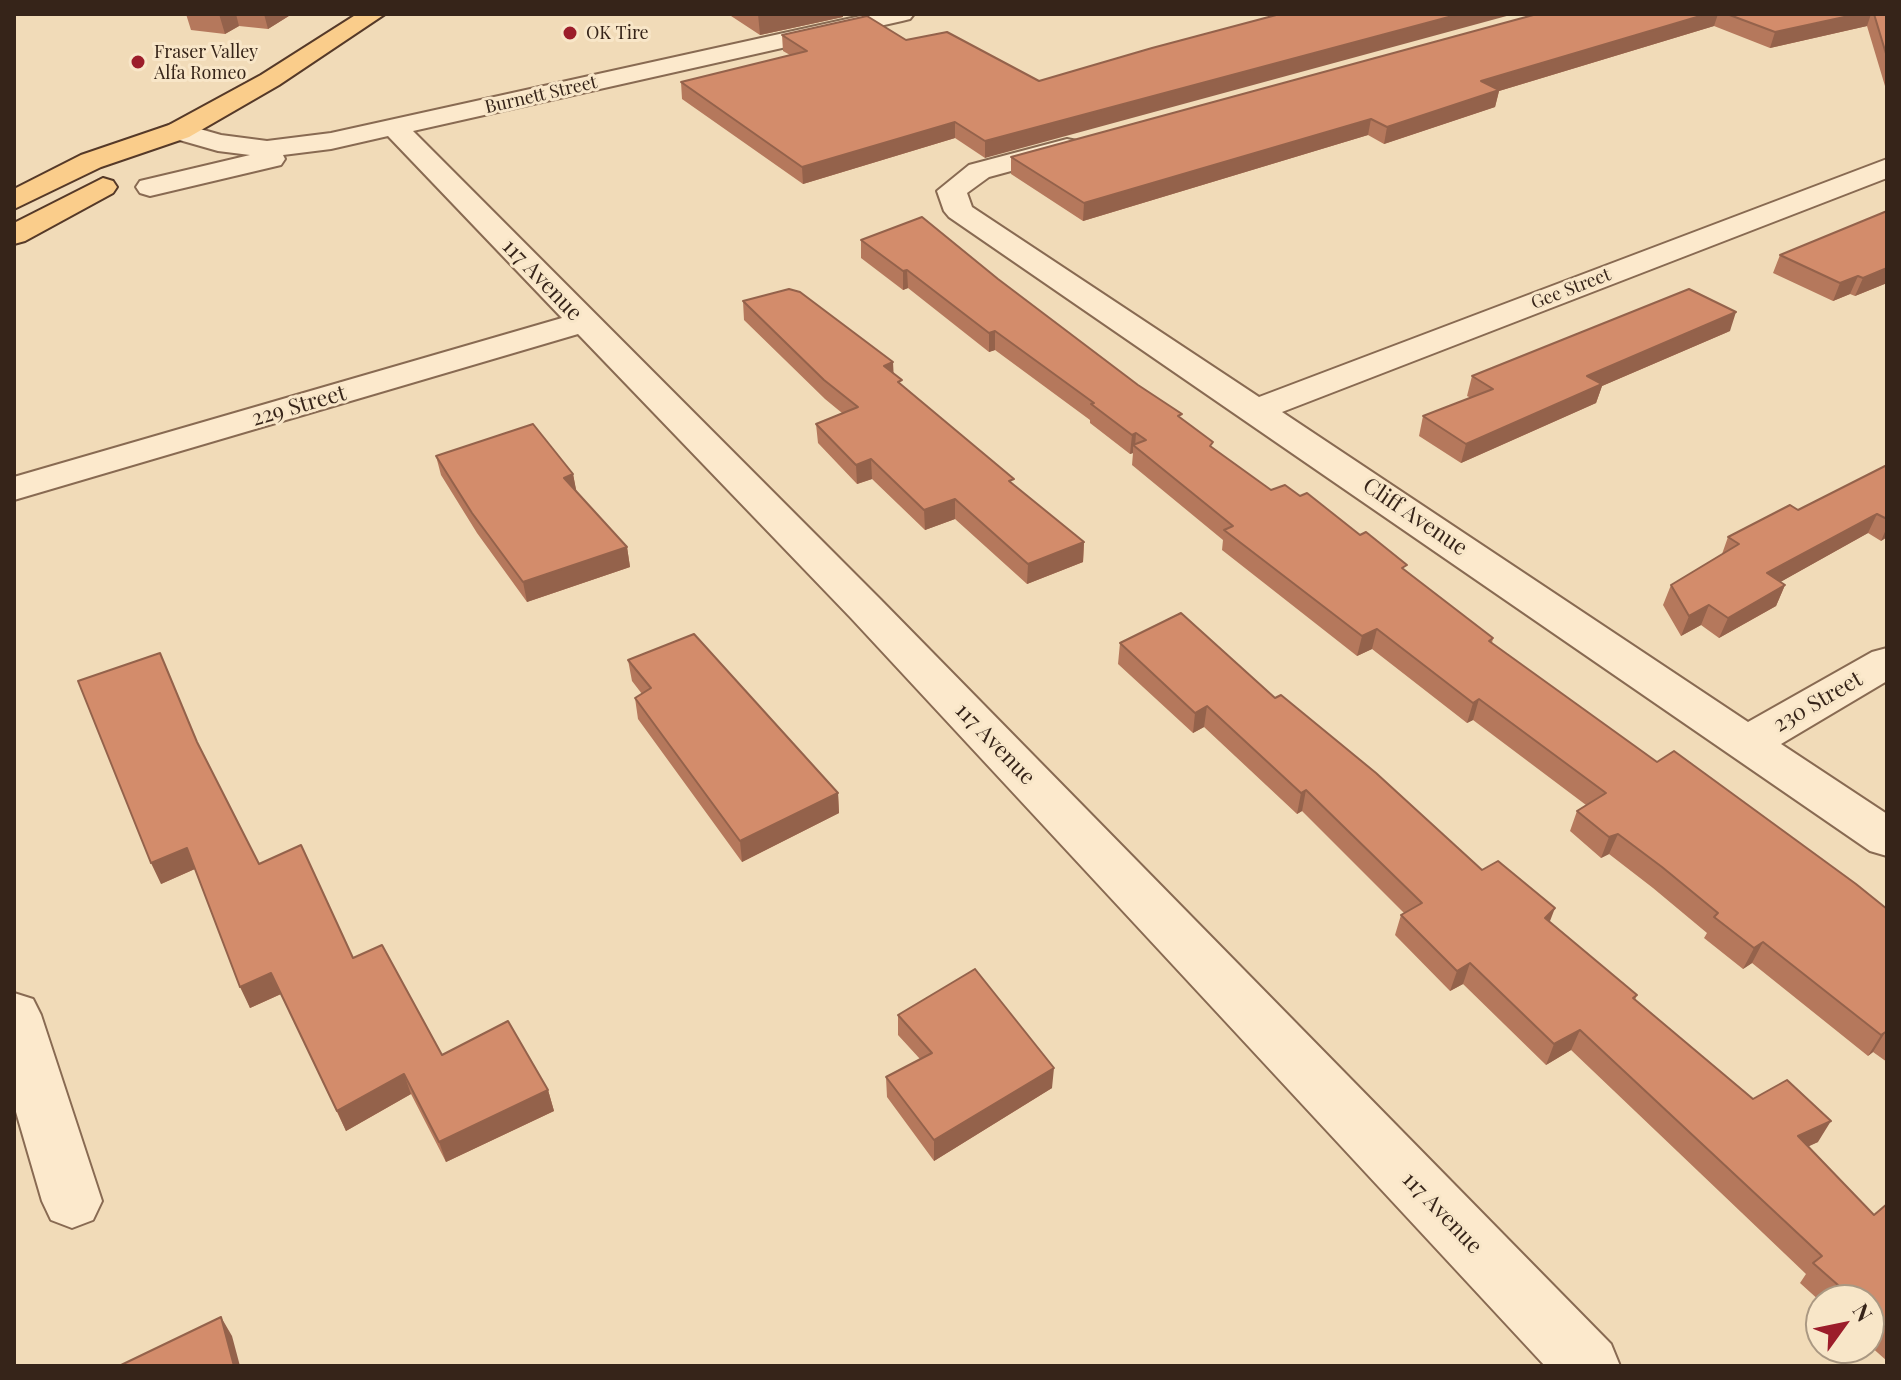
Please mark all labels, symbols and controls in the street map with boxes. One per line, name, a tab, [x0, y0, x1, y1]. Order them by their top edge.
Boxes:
place label: OK Tire	[586, 22, 649, 44]
marker: OK Tire	[561, 24, 579, 42]
place label: Fraser Valley Alfa Romeo	[154, 41, 258, 84]
marker: Fraser Valley Alfa Romeo	[129, 53, 147, 71]
street label: Burnett Street	[483, 72, 599, 118]
street label: 117 Avenue	[497, 234, 587, 326]
street label: Gee Street	[1528, 264, 1614, 314]
street label: 229 Street	[249, 380, 349, 432]
street label: Cliff Avenue	[1358, 472, 1472, 562]
street label: 230 Street	[1769, 666, 1867, 738]
street label: 117 Avenue	[950, 698, 1040, 790]
street label: 117 Avenue	[1397, 1167, 1487, 1259]
north arrow	[1805, 1284, 1885, 1364]
text: N	[1847, 1297, 1880, 1327]

